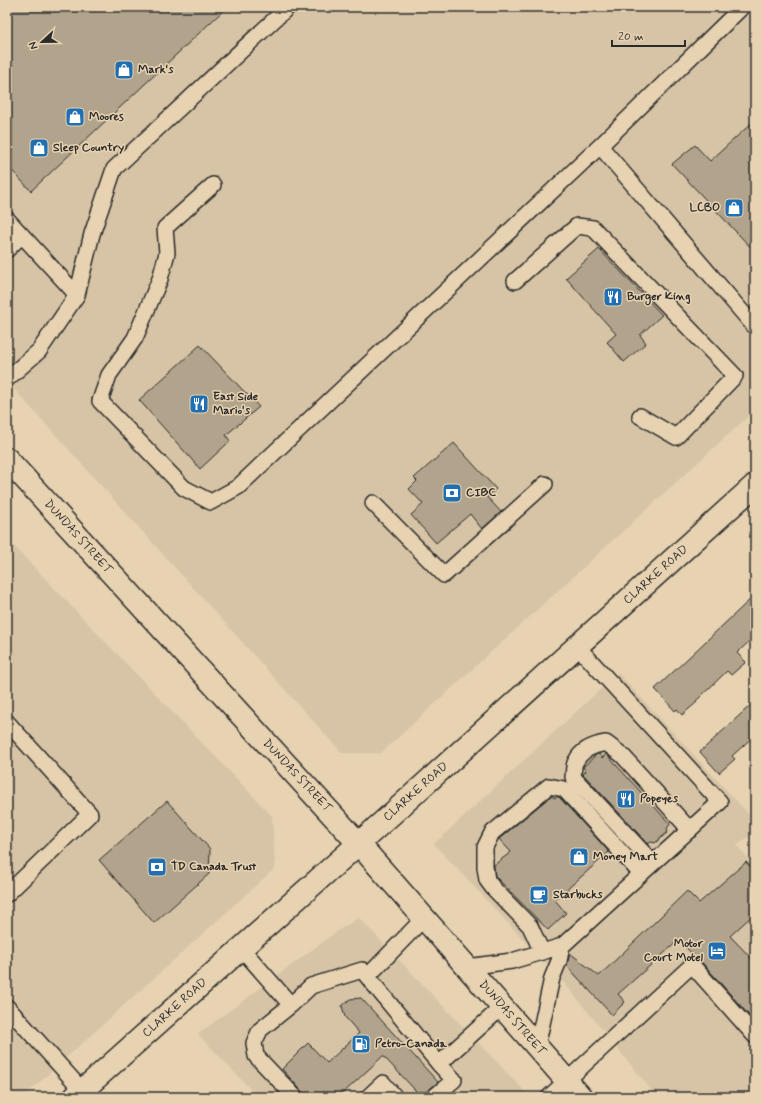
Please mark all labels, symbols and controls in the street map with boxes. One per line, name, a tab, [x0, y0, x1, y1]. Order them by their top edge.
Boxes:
north arrow	[22, 22, 62, 62]
scale bar	[612, 22, 685, 48]
text: 20 m	[618, 29, 644, 45]
text: N	[26, 39, 42, 51]
shop icon: Mark's	[113, 59, 135, 81]
place label: Mark's	[138, 62, 174, 78]
shop icon: Moores	[64, 106, 86, 128]
place label: Moores	[89, 109, 124, 125]
shop icon: Sleep Country	[28, 137, 50, 159]
place label: Sleep Country	[53, 140, 124, 156]
shop icon: LCBO	[723, 197, 745, 219]
place label: LCBO	[690, 200, 720, 216]
restaurant icon: Burger King	[602, 286, 624, 308]
place label: Burger King	[627, 289, 690, 306]
place label: East Side Mario's	[213, 389, 259, 419]
restaurant icon: East Side Mario's	[188, 393, 210, 415]
bank icon: CIBC	[441, 482, 463, 504]
place label: CIBC	[466, 485, 496, 501]
street label: DUNDAS STREET	[40, 496, 116, 578]
street label: CLARKE ROAD	[620, 542, 692, 608]
street label: DUNDAS STREET	[259, 736, 336, 817]
street label: CLARKE ROAD	[380, 759, 452, 825]
restaurant icon: Popeyes	[615, 788, 637, 810]
place label: Popeyes	[640, 791, 679, 807]
shop icon: Money Mart	[568, 846, 590, 868]
place label: Money Mart	[593, 849, 658, 865]
bank icon: TD Canada Trust	[146, 856, 168, 878]
place label: TD Canada Trust	[171, 859, 257, 875]
cafe icon: Starbucks	[528, 884, 550, 906]
place label: Starbucks	[553, 887, 603, 903]
place label: Motor Court Motel	[644, 936, 704, 966]
hotel icon: Motor Court Motel	[706, 940, 728, 962]
street label: CLARKE ROAD	[139, 975, 211, 1041]
street label: DUNDAS STREET	[475, 977, 550, 1060]
fuel station icon: Petro-Canada	[350, 1033, 372, 1055]
place label: Petro-Canada	[375, 1036, 447, 1052]

